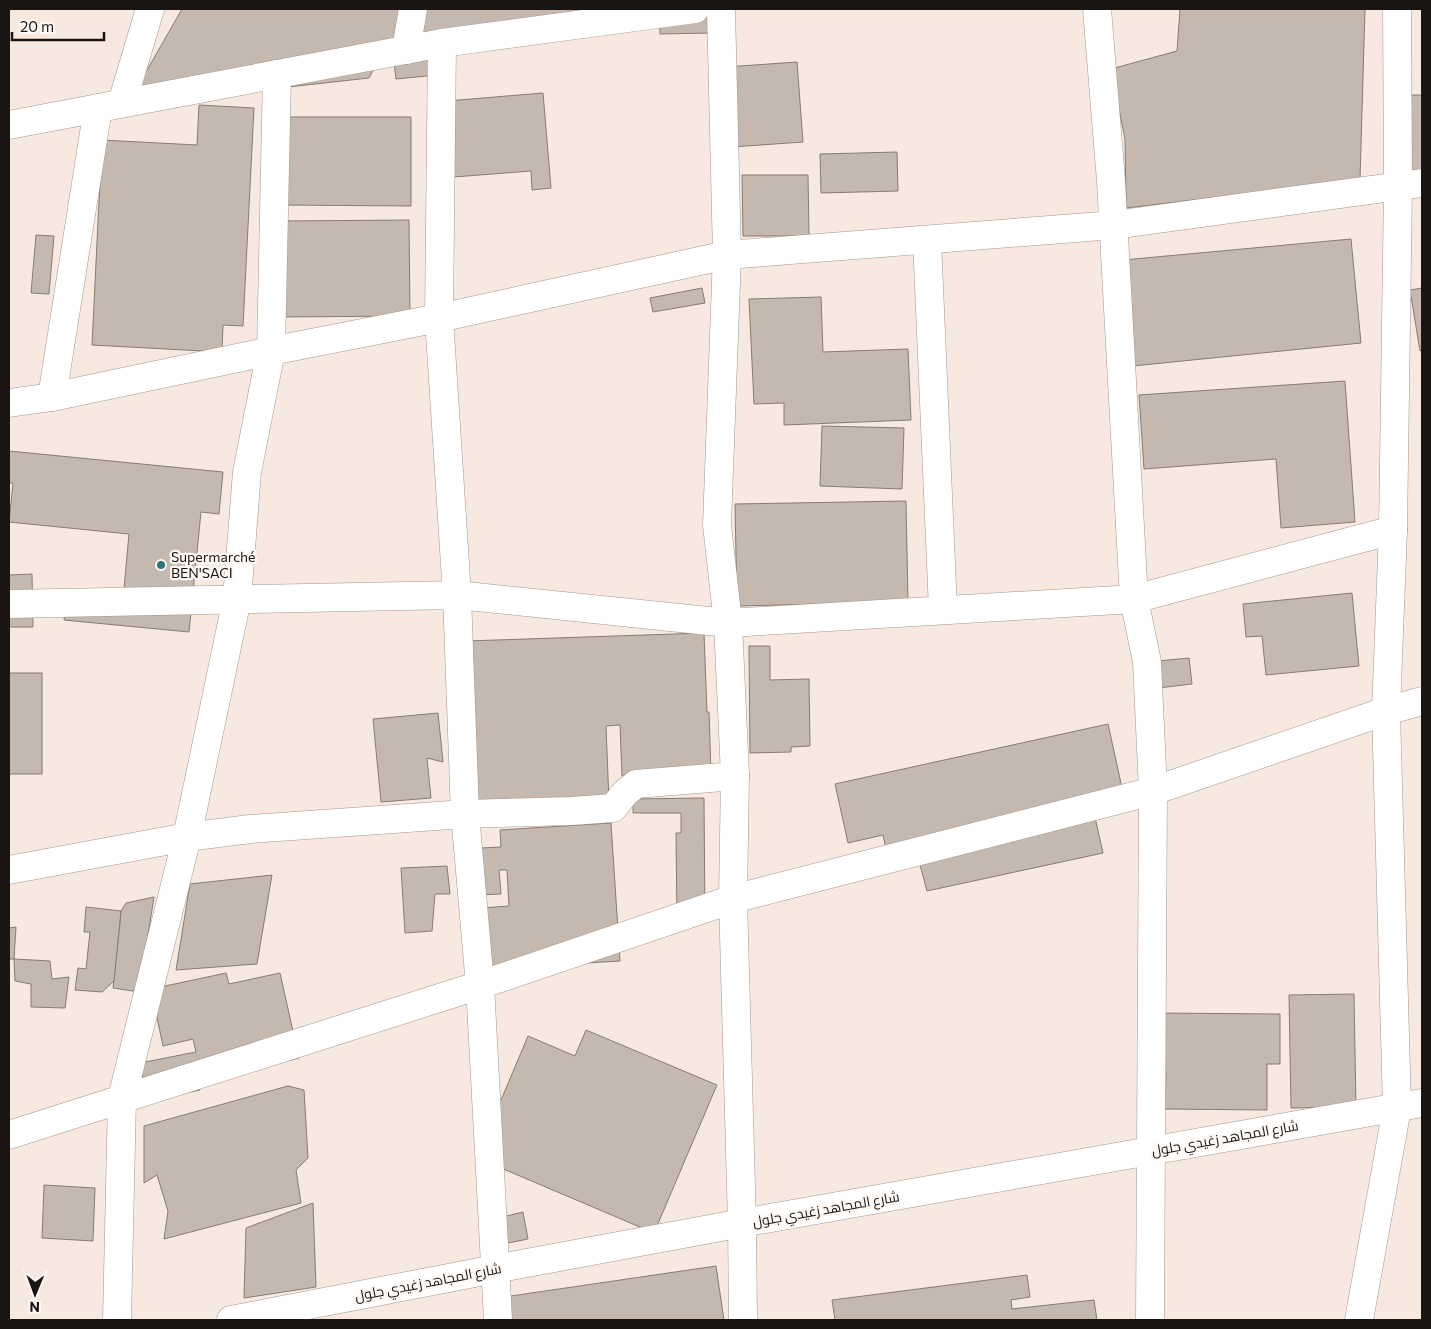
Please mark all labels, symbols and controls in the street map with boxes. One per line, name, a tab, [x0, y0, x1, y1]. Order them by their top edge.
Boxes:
scale bar	[12, 10, 105, 42]
text: 20 m	[20, 17, 54, 35]
place label: Supermarché BEN'SACI	[171, 548, 256, 581]
marker: Supermarché BEN'SACI	[155, 559, 167, 571]
street label: شارع المجاهد زغيدي جلول	[1150, 1116, 1300, 1163]
street label: شارع المجاهد زغيدي جلول	[751, 1187, 901, 1234]
street label: شارع المجاهد زغيدي جلول	[353, 1259, 503, 1308]
north arrow	[10, 1269, 60, 1319]
text: N	[29, 1299, 40, 1316]

